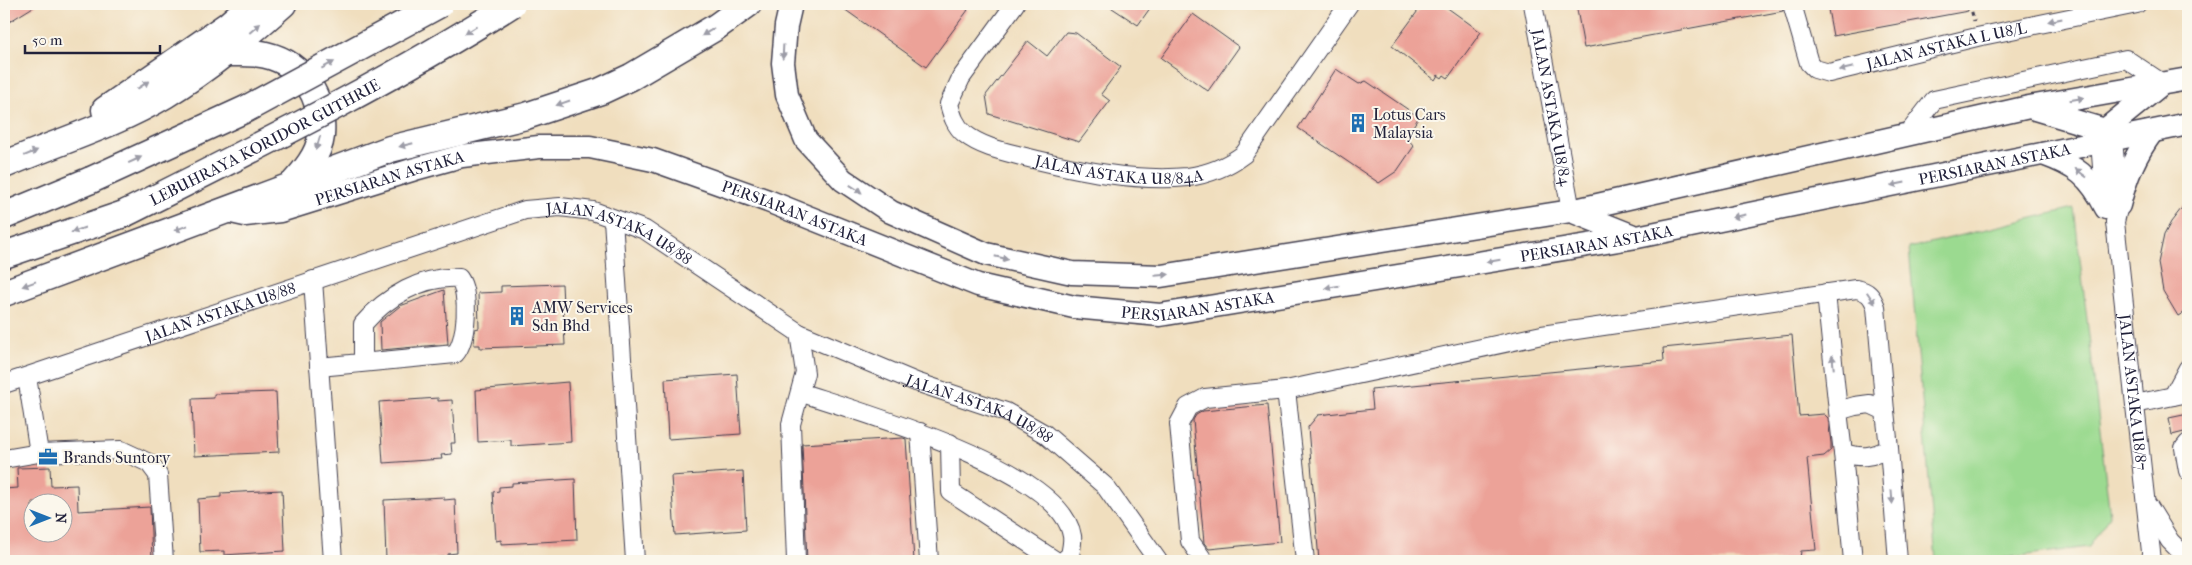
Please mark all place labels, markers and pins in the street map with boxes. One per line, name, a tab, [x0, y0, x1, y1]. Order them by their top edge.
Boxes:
place label: Lotus Cars Malaysia	[1373, 105, 1446, 142]
building icon: Lotus Cars Malaysia	[1347, 112, 1369, 134]
place label: AMW Services Sdn Bhd	[531, 298, 633, 335]
building icon: AMW Services Sdn Bhd	[506, 305, 528, 327]
office icon: Brands Suntory	[37, 446, 59, 468]
place label: Brands Suntory	[63, 448, 171, 467]

